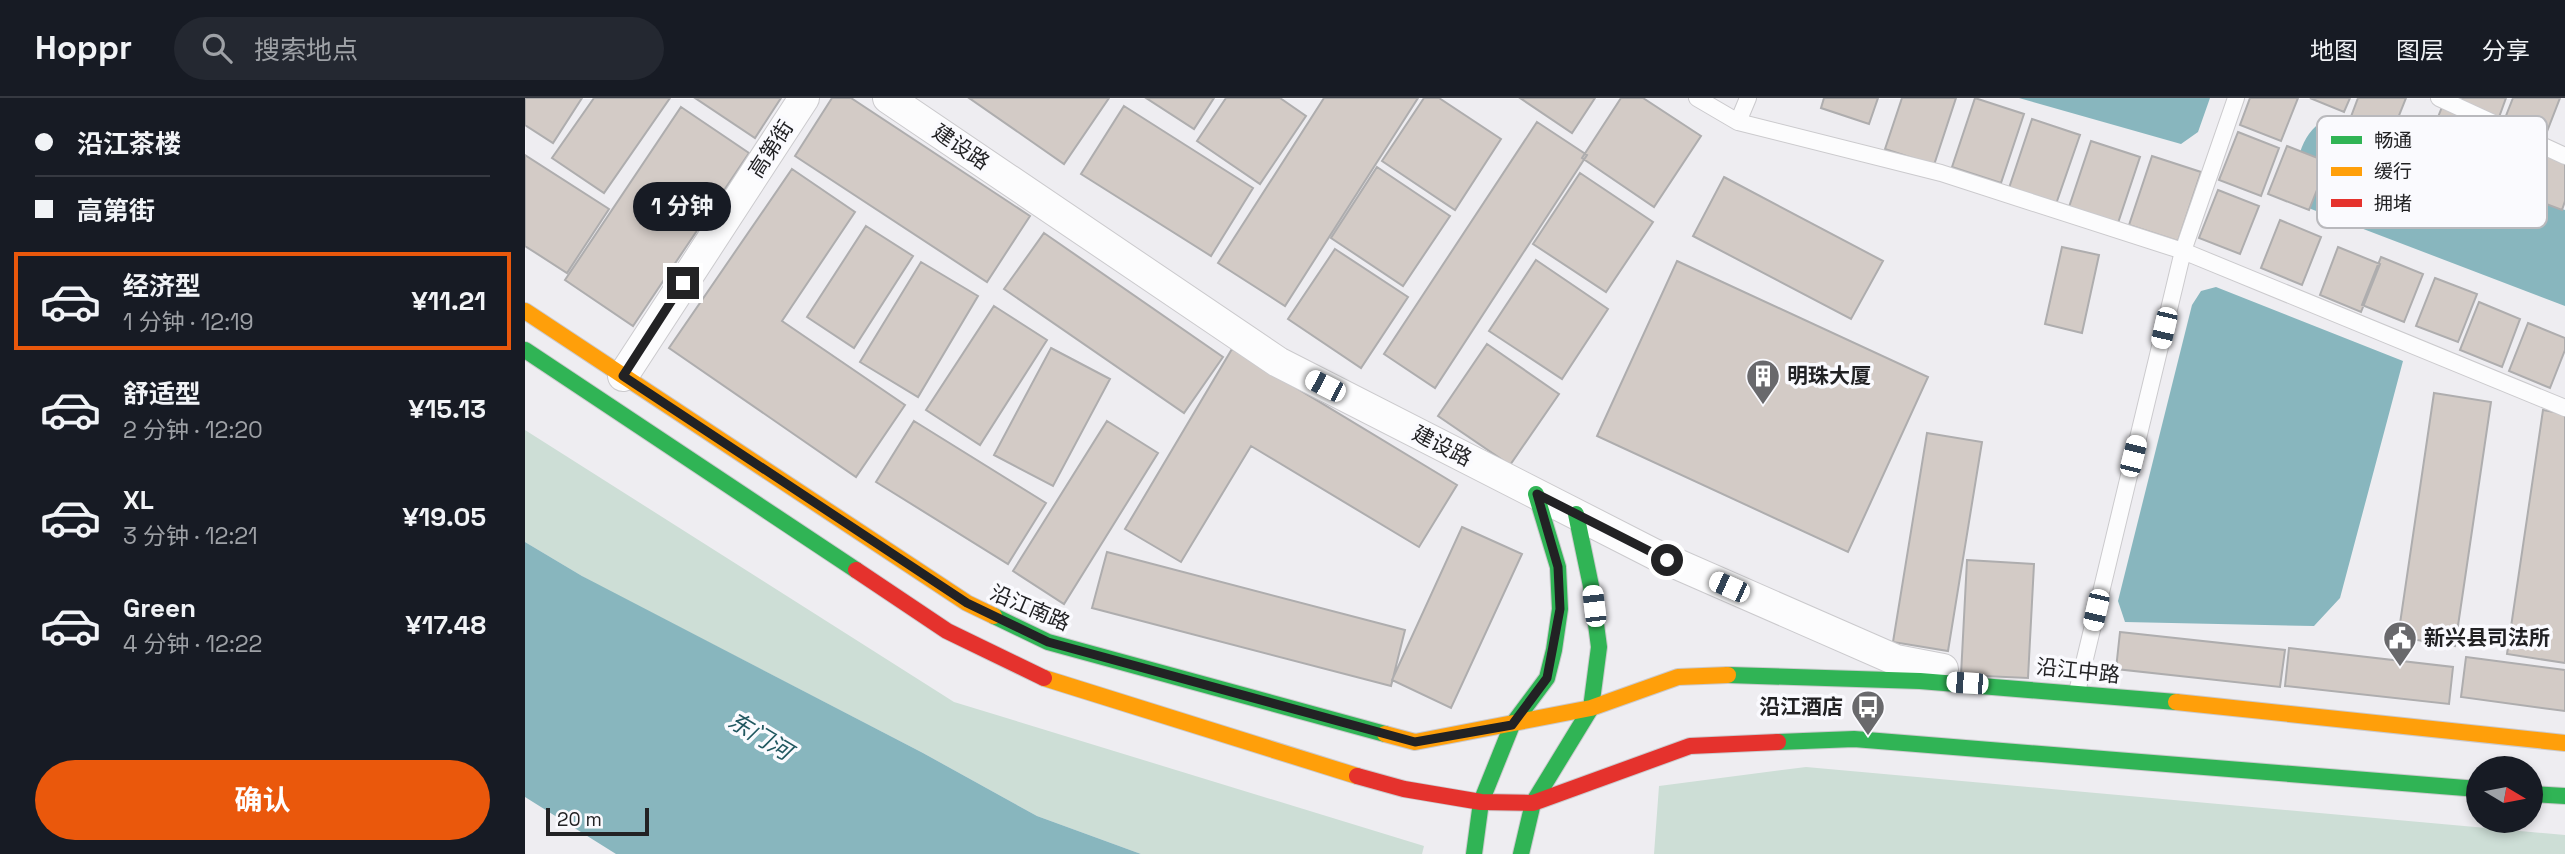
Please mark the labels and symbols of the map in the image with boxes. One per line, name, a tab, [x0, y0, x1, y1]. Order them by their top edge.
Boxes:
street label: 高第街	[742, 115, 799, 182]
legend	[2317, 116, 2547, 228]
street label: 建设路	[928, 118, 995, 175]
text: 畅通	[2374, 128, 2412, 153]
text: 缓行	[2374, 159, 2412, 184]
callout: 1 分钟	[634, 181, 732, 230]
text: 拥堵	[2374, 191, 2412, 216]
route end	[667, 267, 699, 299]
car	[2150, 305, 2179, 351]
building icon: 明珠大厦	[1744, 357, 1782, 406]
place label: 明珠大厦	[1787, 362, 1871, 389]
car	[1302, 367, 1349, 405]
street label: 建设路	[1408, 419, 1476, 472]
car	[2118, 433, 2149, 479]
route start	[1651, 544, 1683, 576]
car	[1706, 569, 1753, 605]
street label: 沿江南路	[986, 579, 1074, 636]
car	[1582, 584, 1607, 628]
car	[2082, 587, 2111, 633]
public building icon: 新兴县司法所	[2381, 619, 2419, 668]
place label: 新兴县司法所	[2424, 624, 2550, 651]
street label: 沿江中路	[2035, 653, 2121, 688]
car	[1946, 671, 1989, 695]
bus stop icon: 沿江酒店	[1849, 688, 1887, 737]
place label: 沿江酒店	[1759, 693, 1843, 720]
water label: 东门河	[723, 705, 801, 769]
north arrow	[2466, 756, 2543, 833]
scale bar	[546, 805, 649, 837]

